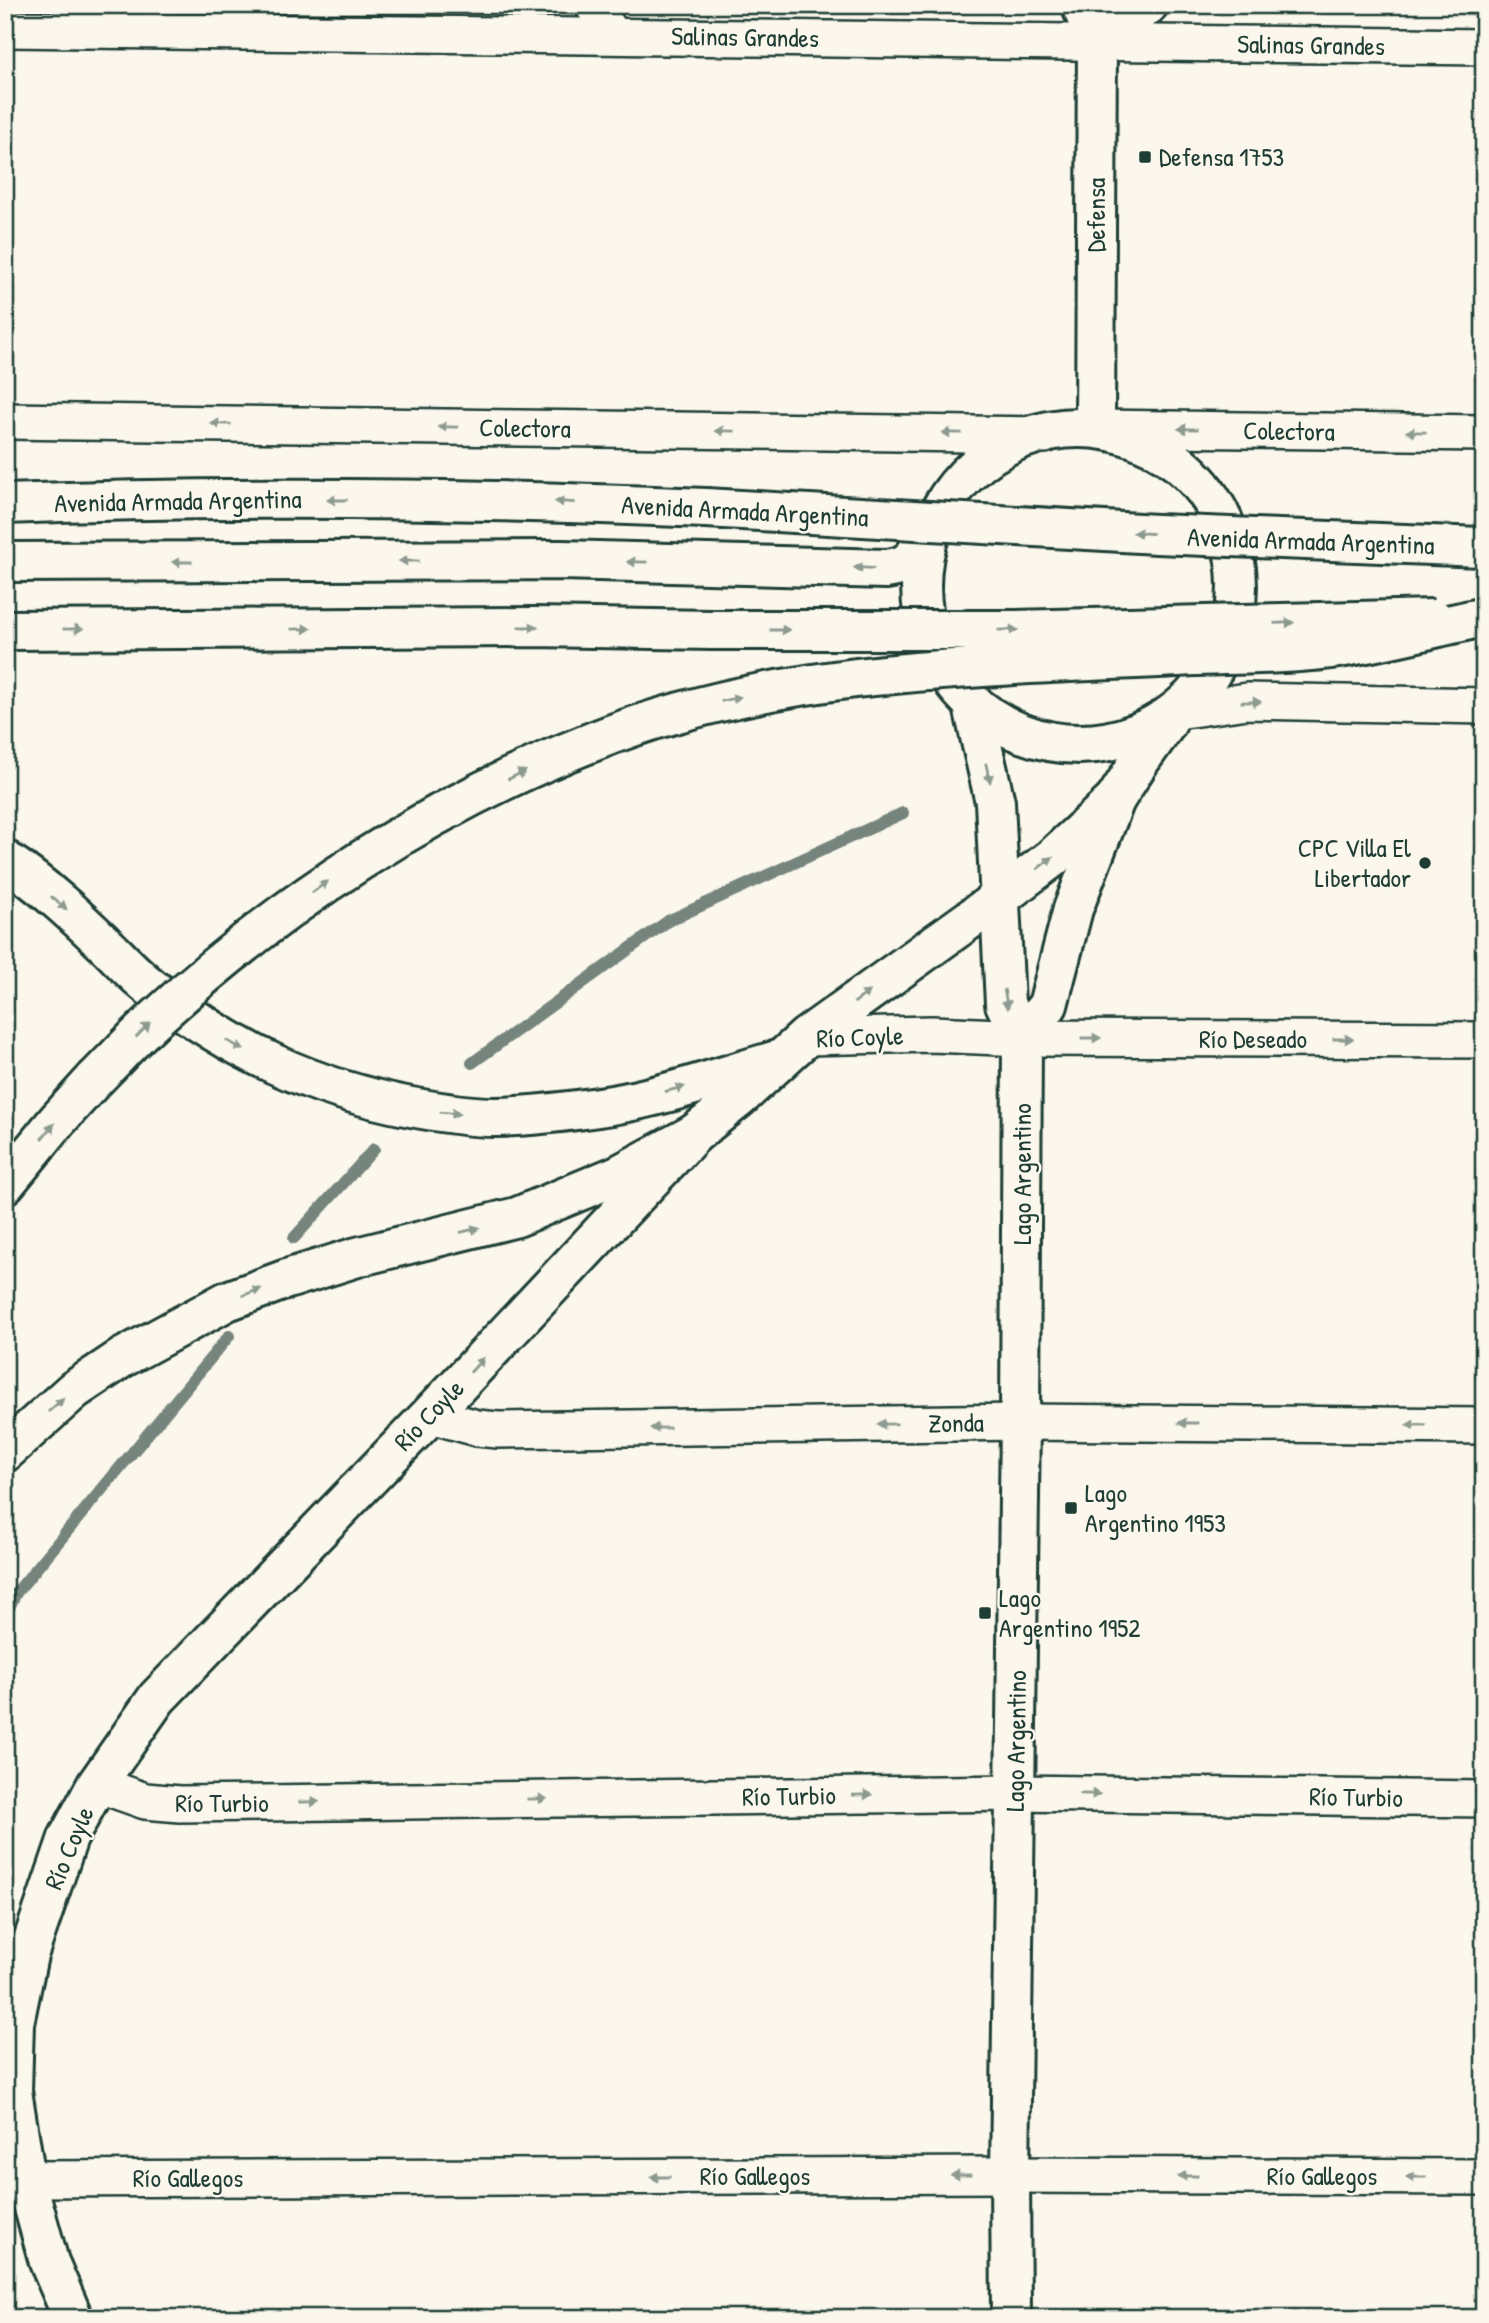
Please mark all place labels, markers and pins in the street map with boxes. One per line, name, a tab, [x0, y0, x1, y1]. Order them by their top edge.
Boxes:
place label: Defensa 1753	[1159, 139, 1284, 174]
marker: Defensa 1753	[1137, 149, 1153, 165]
place label: CPC Villa El Libertador	[1298, 830, 1411, 895]
marker: CPC Villa El Libertador	[1417, 855, 1433, 871]
place label: Lago Argentino 1953	[1085, 1475, 1226, 1540]
marker: Lago Argentino 1953	[1063, 1500, 1079, 1516]
place label: Lago Argentino 1952	[999, 1580, 1141, 1645]
marker: Lago Argentino 1952	[977, 1605, 993, 1621]

